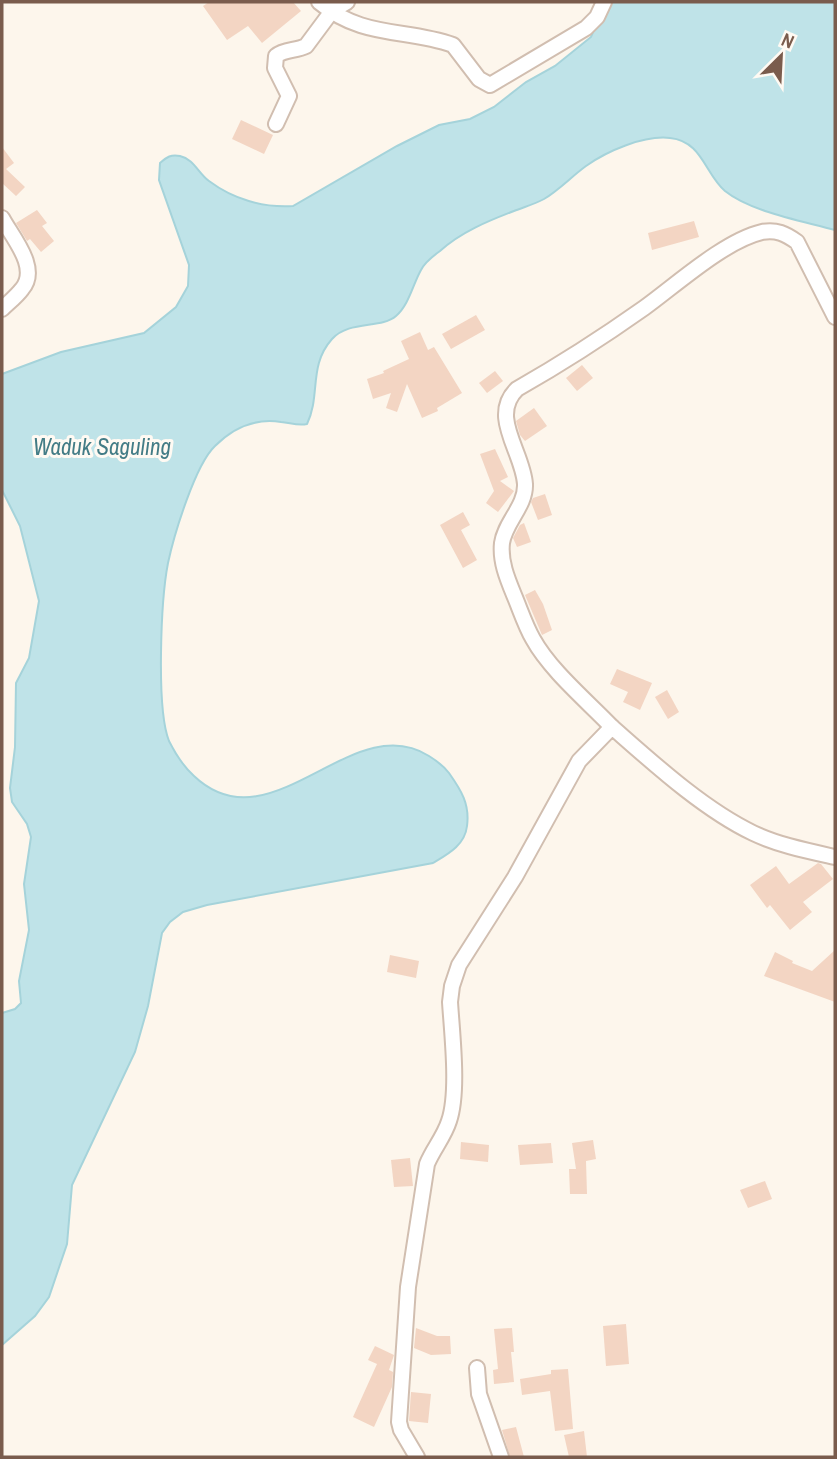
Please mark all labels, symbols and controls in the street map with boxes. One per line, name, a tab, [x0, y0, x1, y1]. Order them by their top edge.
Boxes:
north arrow	[746, 21, 816, 91]
text: N	[777, 26, 798, 55]
water label: Waduk Saguling	[33, 431, 171, 462]

